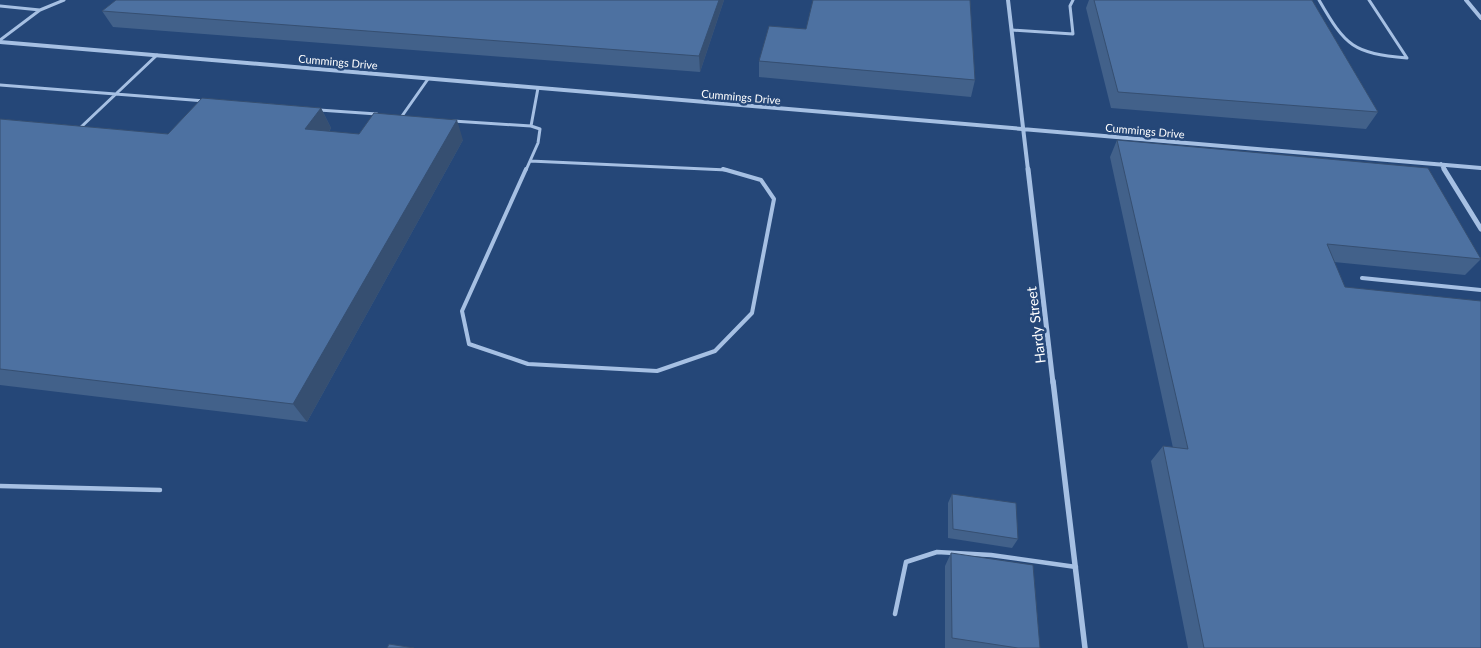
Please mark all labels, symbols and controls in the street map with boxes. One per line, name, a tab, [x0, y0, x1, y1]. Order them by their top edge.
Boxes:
street label: Cummings Drive	[298, 52, 379, 71]
street label: Cummings Drive	[701, 87, 782, 106]
street label: Cummings Drive	[1105, 121, 1186, 140]
street label: Hardy Street	[1022, 286, 1049, 365]

